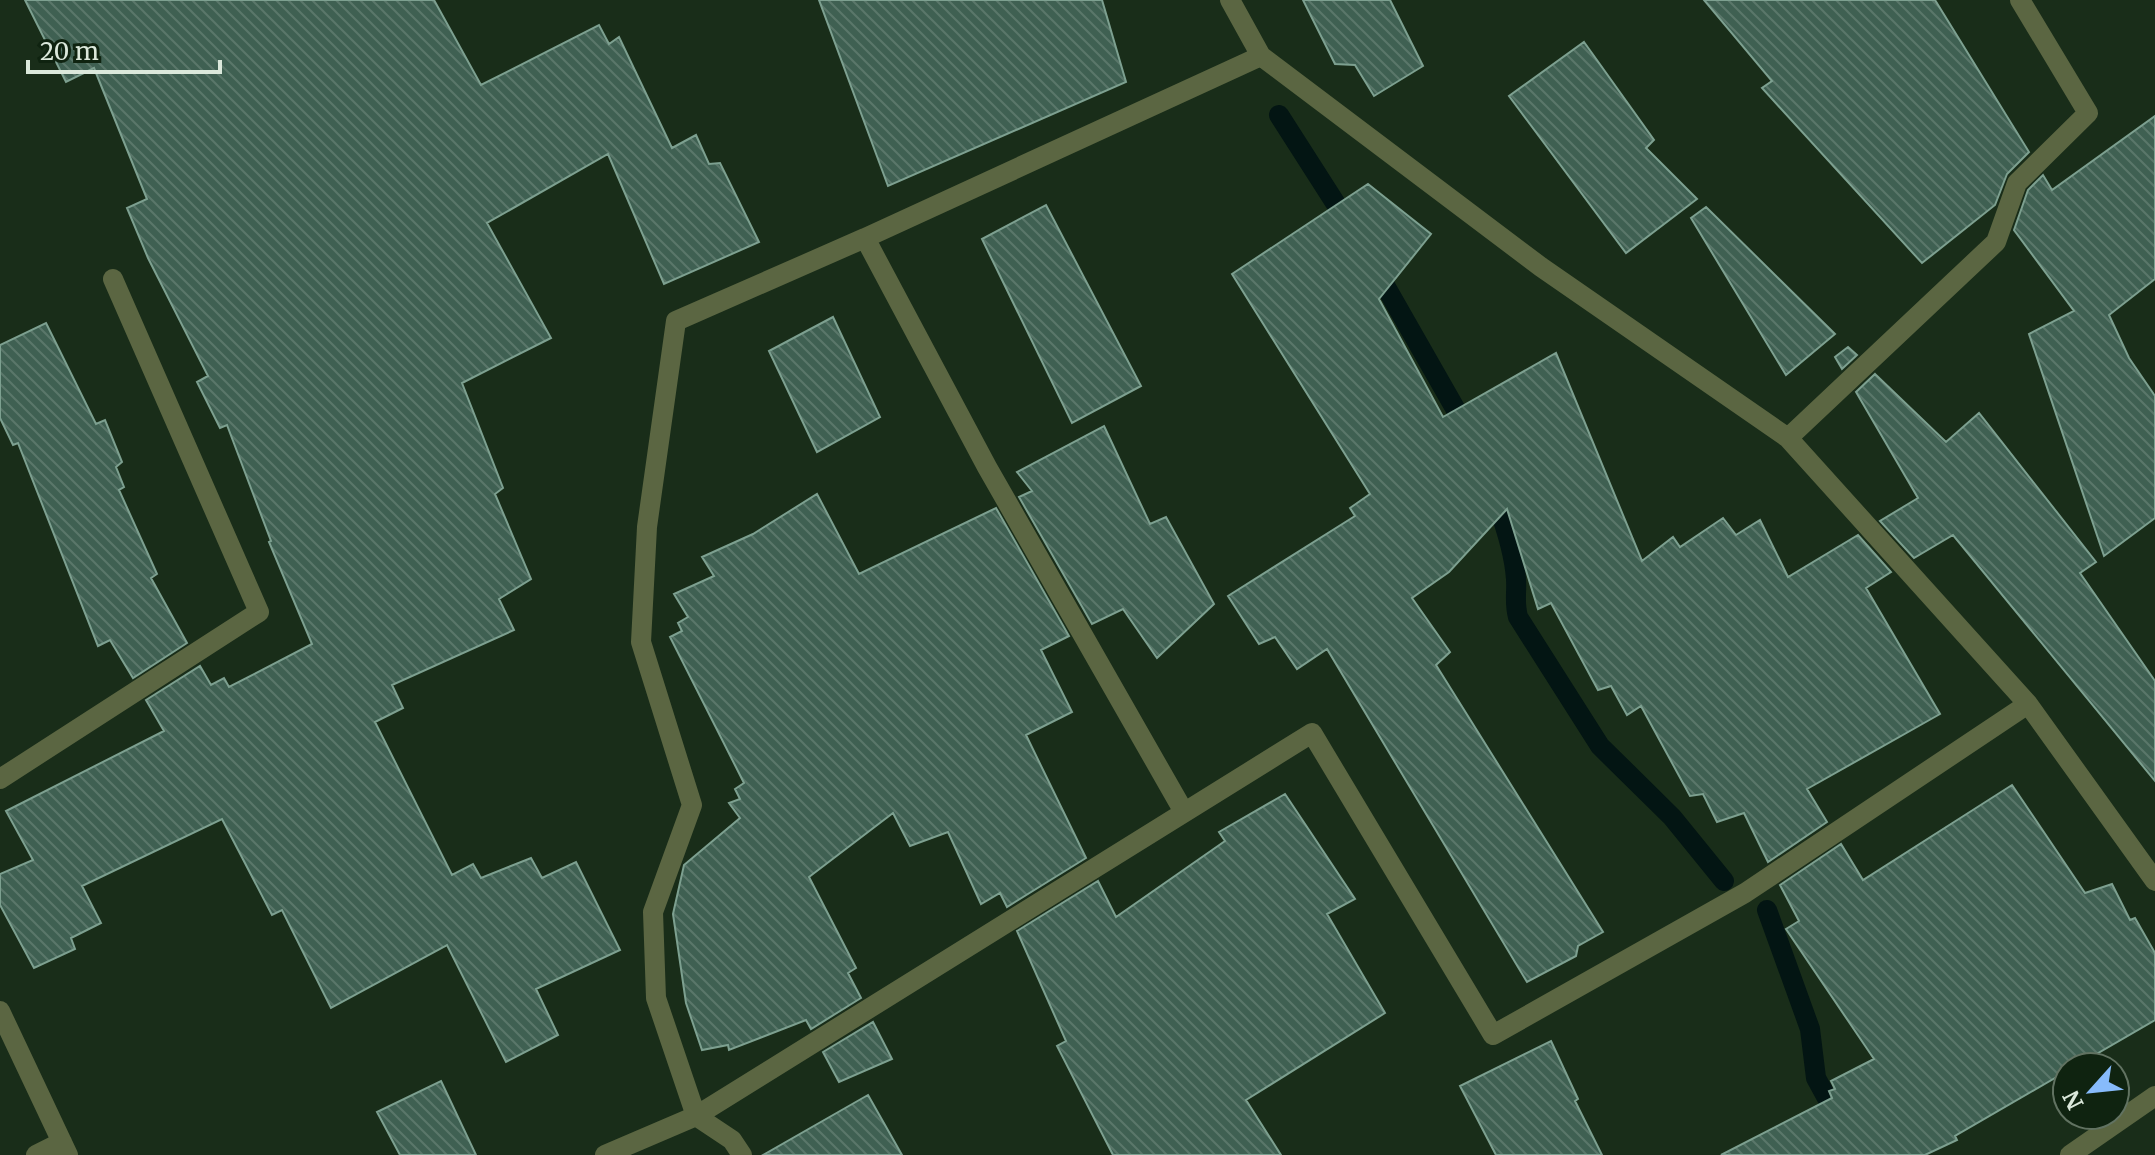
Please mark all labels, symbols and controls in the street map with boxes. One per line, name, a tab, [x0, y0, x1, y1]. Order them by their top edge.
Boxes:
scale bar	[28, 24, 220, 74]
text: 20 m	[40, 36, 99, 67]
north arrow	[2051, 1051, 2131, 1131]
text: N	[2056, 1085, 2090, 1114]

